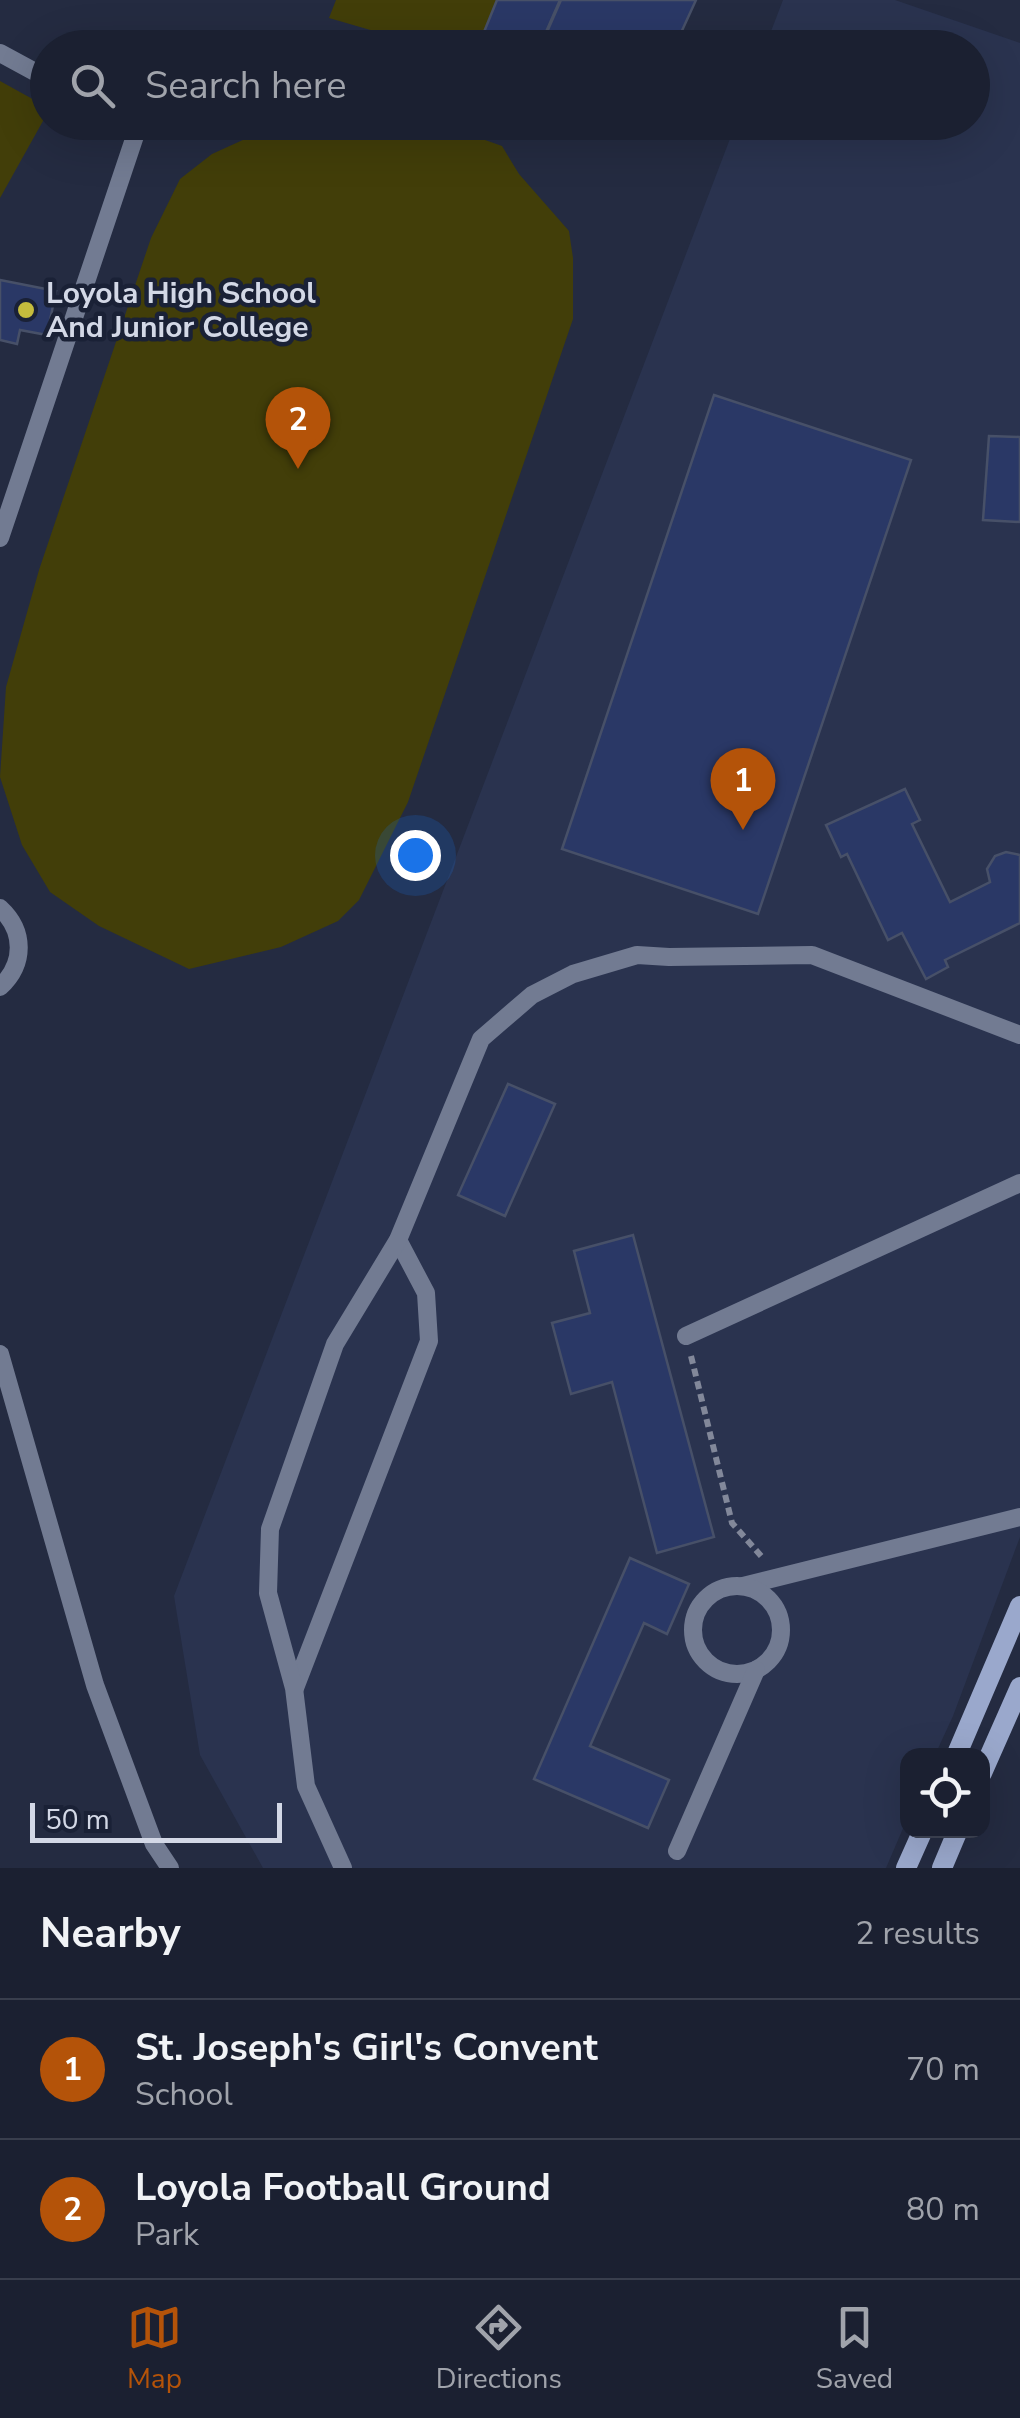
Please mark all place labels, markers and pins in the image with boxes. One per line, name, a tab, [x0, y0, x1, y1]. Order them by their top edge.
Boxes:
place label: Loyola High School And Junior College	[46, 273, 316, 348]
marker: Loyola High School And Junior College	[15, 299, 37, 321]
pin: 2	[266, 386, 330, 469]
pin: 1	[710, 748, 776, 830]

